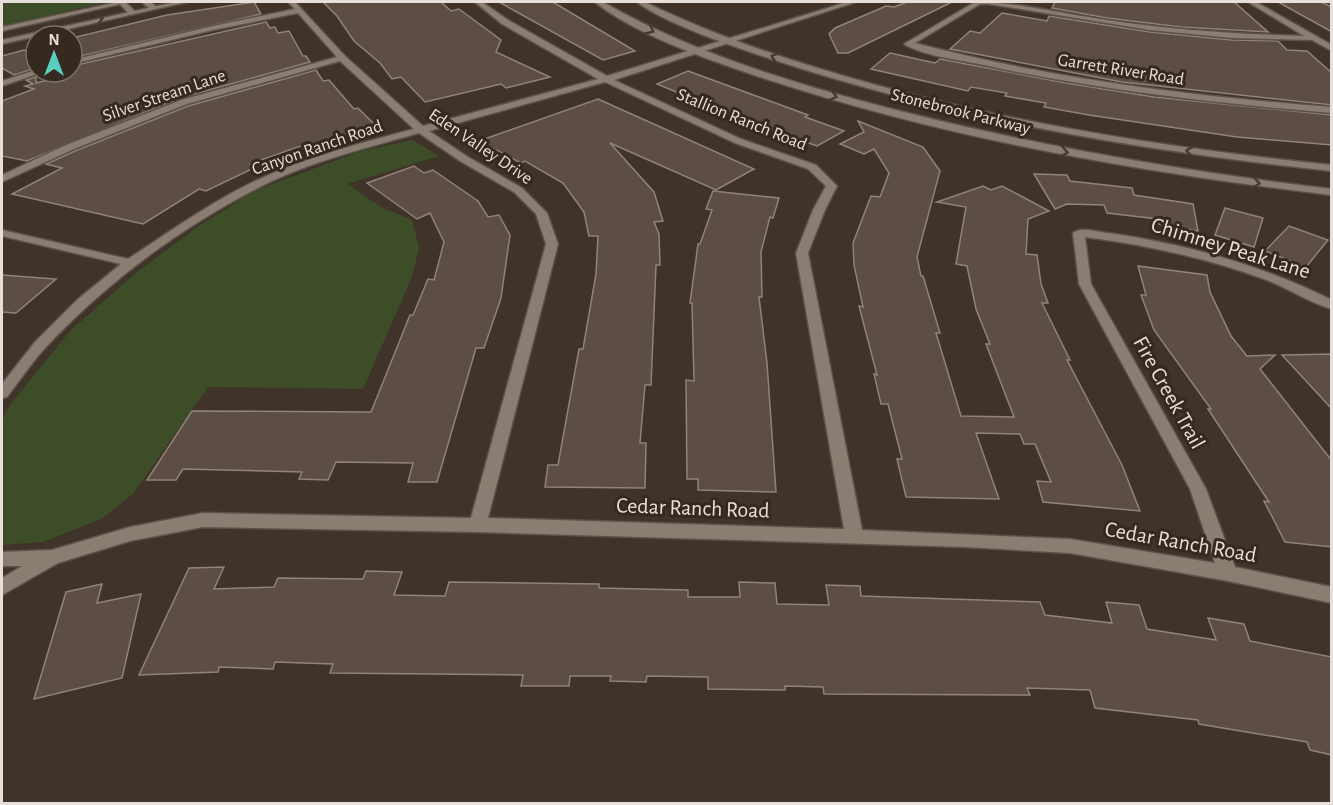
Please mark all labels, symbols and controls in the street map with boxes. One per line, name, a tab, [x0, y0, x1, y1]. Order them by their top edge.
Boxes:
one-way arrow	[94, 13, 104, 26]
one-way arrow	[644, 22, 655, 34]
north arrow	[24, 24, 84, 84]
text: N	[48, 32, 60, 48]
street label: Garrett River Road	[1056, 51, 1185, 89]
one-way arrow	[770, 52, 781, 64]
street label: Silver Stream Lane	[101, 66, 228, 125]
street label: Stallion Ranch Road	[674, 86, 809, 154]
street label: Stonebrook Parkway	[889, 86, 1032, 138]
one-way arrow	[828, 89, 838, 101]
street label: Eden Valley Drive	[425, 106, 536, 188]
street label: Canyon Ranch Road	[250, 117, 385, 179]
one-way arrow	[1058, 145, 1068, 158]
one-way arrow	[1185, 145, 1195, 157]
one-way arrow	[1252, 176, 1261, 188]
street label: Chimney Peak Lane	[1149, 213, 1313, 283]
street label: Fire Creek Trail	[1129, 333, 1209, 452]
street label: Cedar Ranch Road	[616, 494, 770, 522]
street label: Cedar Ranch Road	[1103, 518, 1258, 566]

